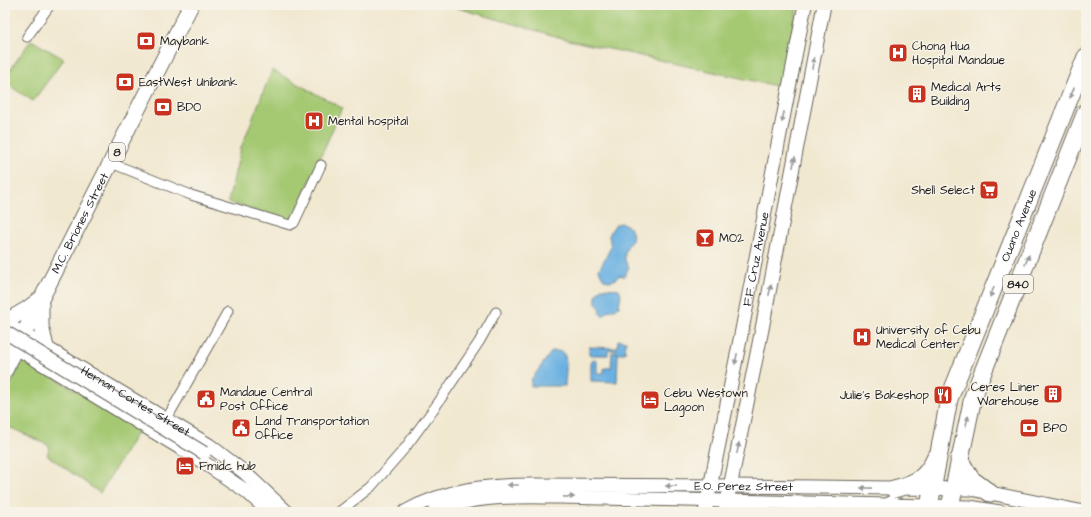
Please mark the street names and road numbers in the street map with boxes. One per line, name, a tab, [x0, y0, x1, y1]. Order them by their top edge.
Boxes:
road number: 8	[109, 143, 125, 161]
street label: M.C. Briones Street	[48, 170, 113, 276]
street label: Ouano Avenue	[997, 186, 1041, 264]
street label: F.F. Cruz Avenue	[739, 210, 774, 308]
road number: 840	[1003, 275, 1033, 293]
street label: Hernan Cortes Street	[77, 362, 193, 441]
street label: E.O. Perez Street	[694, 478, 793, 496]

